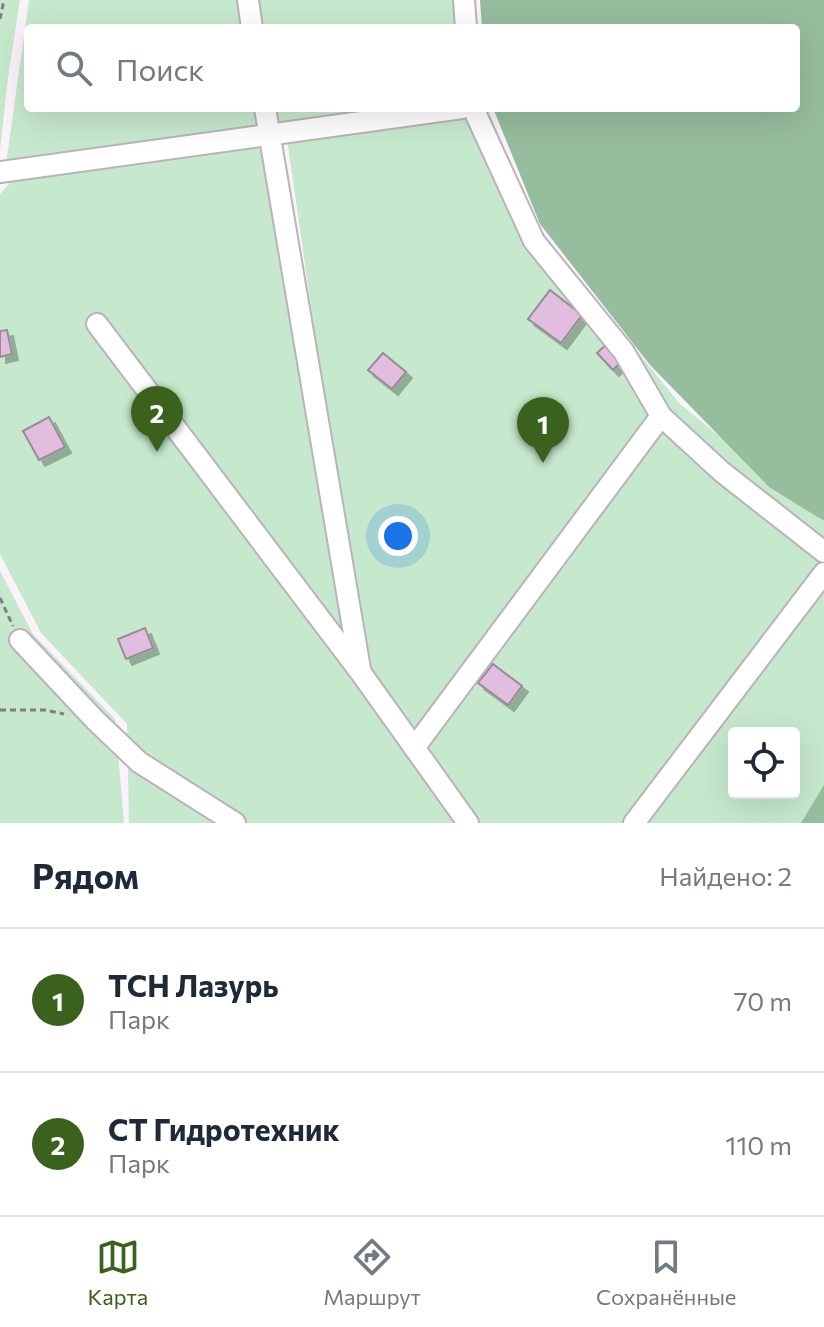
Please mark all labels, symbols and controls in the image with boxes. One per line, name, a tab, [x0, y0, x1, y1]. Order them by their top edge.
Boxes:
search box	[24, 24, 800, 112]
icon: search	[52, 46, 96, 90]
text: Поиск	[116, 50, 204, 87]
pin: 2	[131, 386, 183, 452]
pin: 1	[517, 397, 569, 463]
your location	[378, 516, 418, 556]
map controls	[728, 727, 800, 799]
button: locate	[728, 727, 800, 799]
text: Рядом	[32, 854, 139, 896]
text: Найдено: 2	[659, 860, 792, 891]
text: ТСН Лазурь	[108, 966, 279, 1003]
text: 1	[52, 985, 64, 1016]
text: 70 m	[734, 985, 792, 1016]
text: Парк	[108, 1003, 170, 1034]
text: СТ Гидротехник	[108, 1110, 340, 1147]
text: 2	[51, 1129, 65, 1160]
text: 110 m	[725, 1129, 792, 1160]
text: Парк	[108, 1147, 170, 1178]
tab: Карта	[88, 1235, 148, 1310]
tab: Маршрут	[323, 1235, 421, 1310]
tab: Сохранённые	[596, 1235, 736, 1310]

